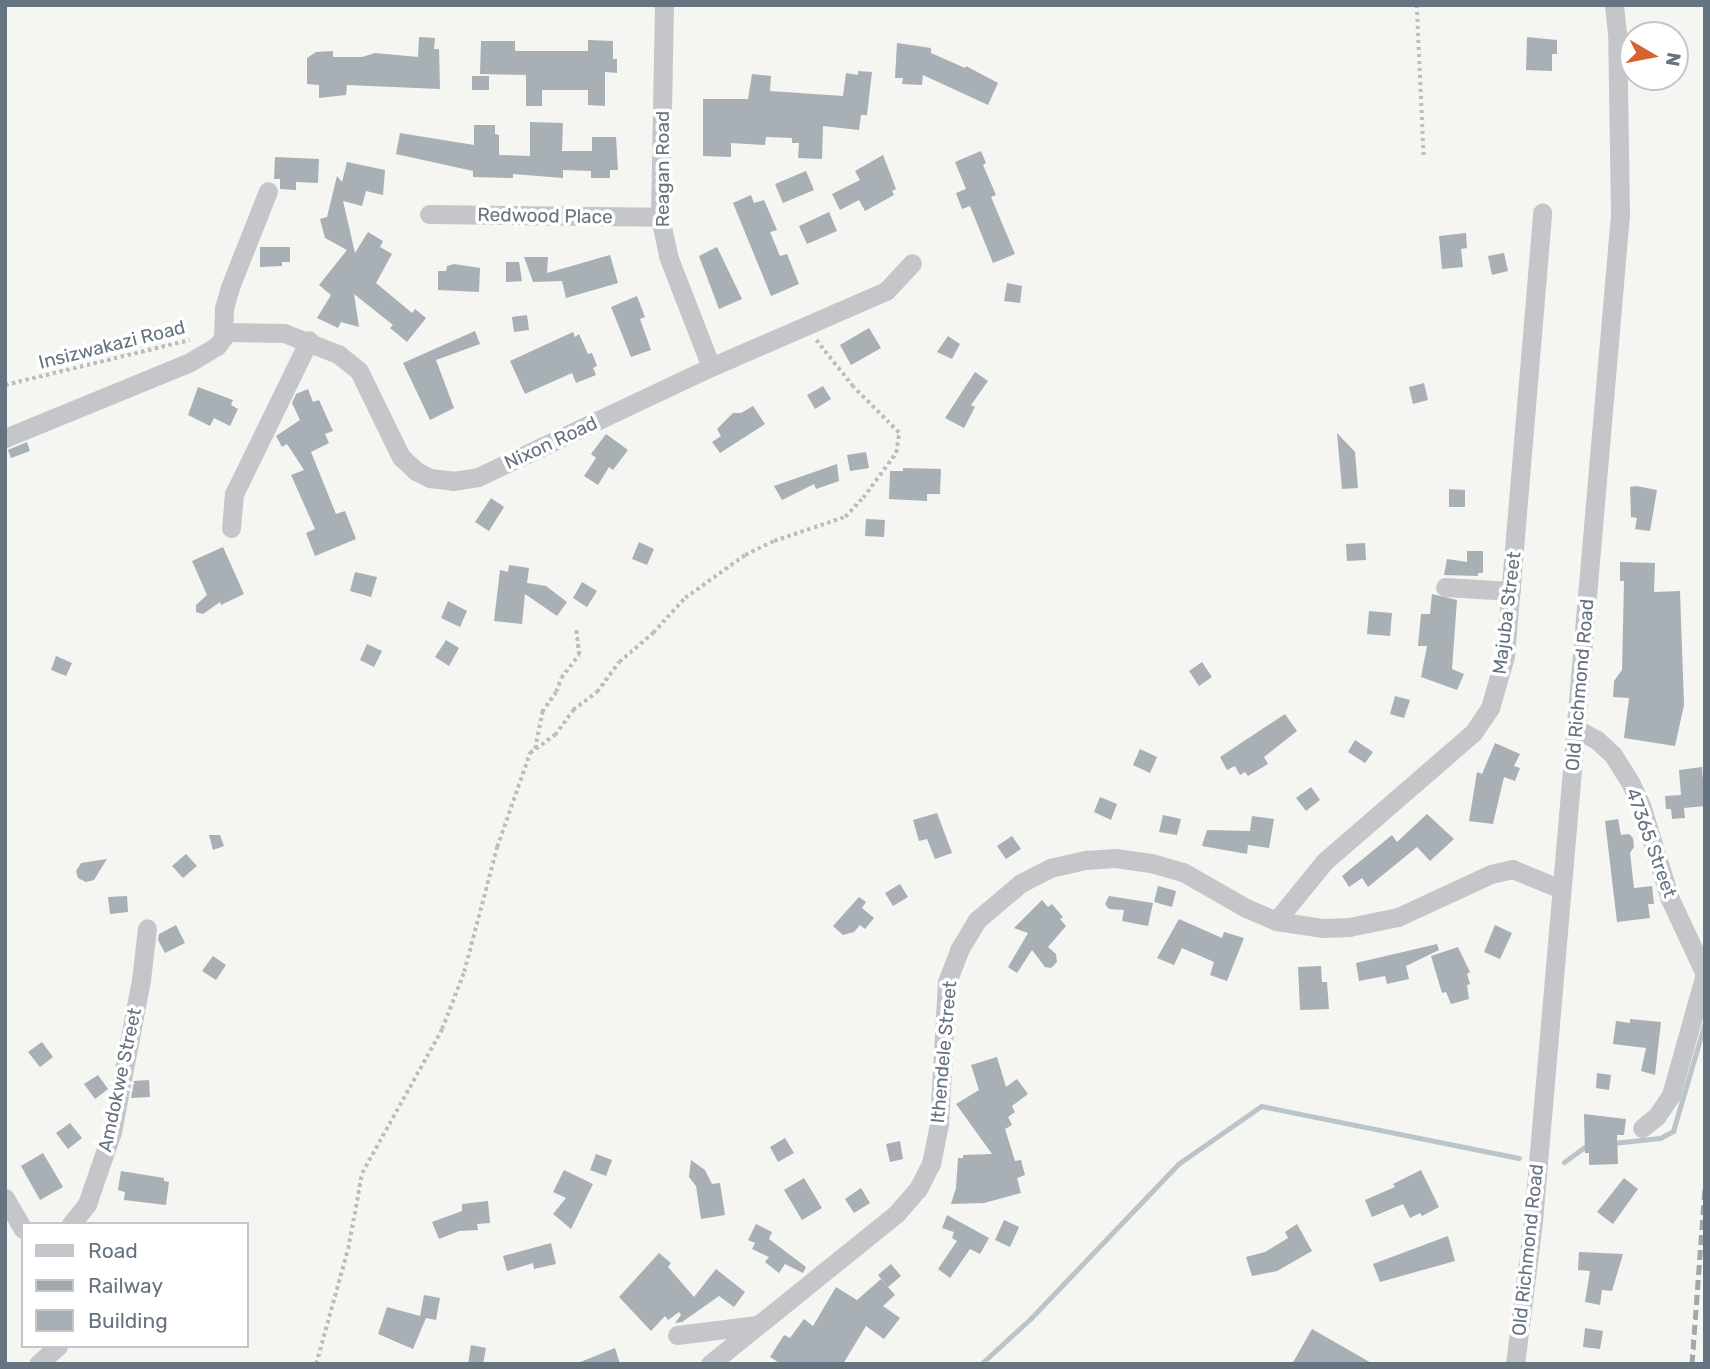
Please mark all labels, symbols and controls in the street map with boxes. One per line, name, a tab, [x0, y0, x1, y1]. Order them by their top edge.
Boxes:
north arrow	[1619, 21, 1689, 91]
text: N	[1661, 51, 1686, 68]
street label: Reagan Road	[652, 111, 674, 227]
street label: Redwood Place	[477, 203, 613, 229]
street label: Insizwakazi Road	[36, 316, 188, 374]
street label: Nixon Road	[501, 412, 601, 474]
street label: Majuba Street	[1488, 550, 1526, 676]
street label: Old Richmond Road	[1561, 598, 1599, 772]
street label: 47365 Street	[1621, 785, 1681, 901]
street label: Ithendele Street	[926, 980, 962, 1124]
street label: Amdokwe Street	[94, 1006, 146, 1154]
street label: Old Richmond Road	[1508, 1163, 1548, 1337]
legend	[21, 1222, 248, 1348]
text: Road	[88, 1238, 138, 1263]
text: Railway	[88, 1273, 163, 1298]
text: Building	[88, 1308, 168, 1333]

